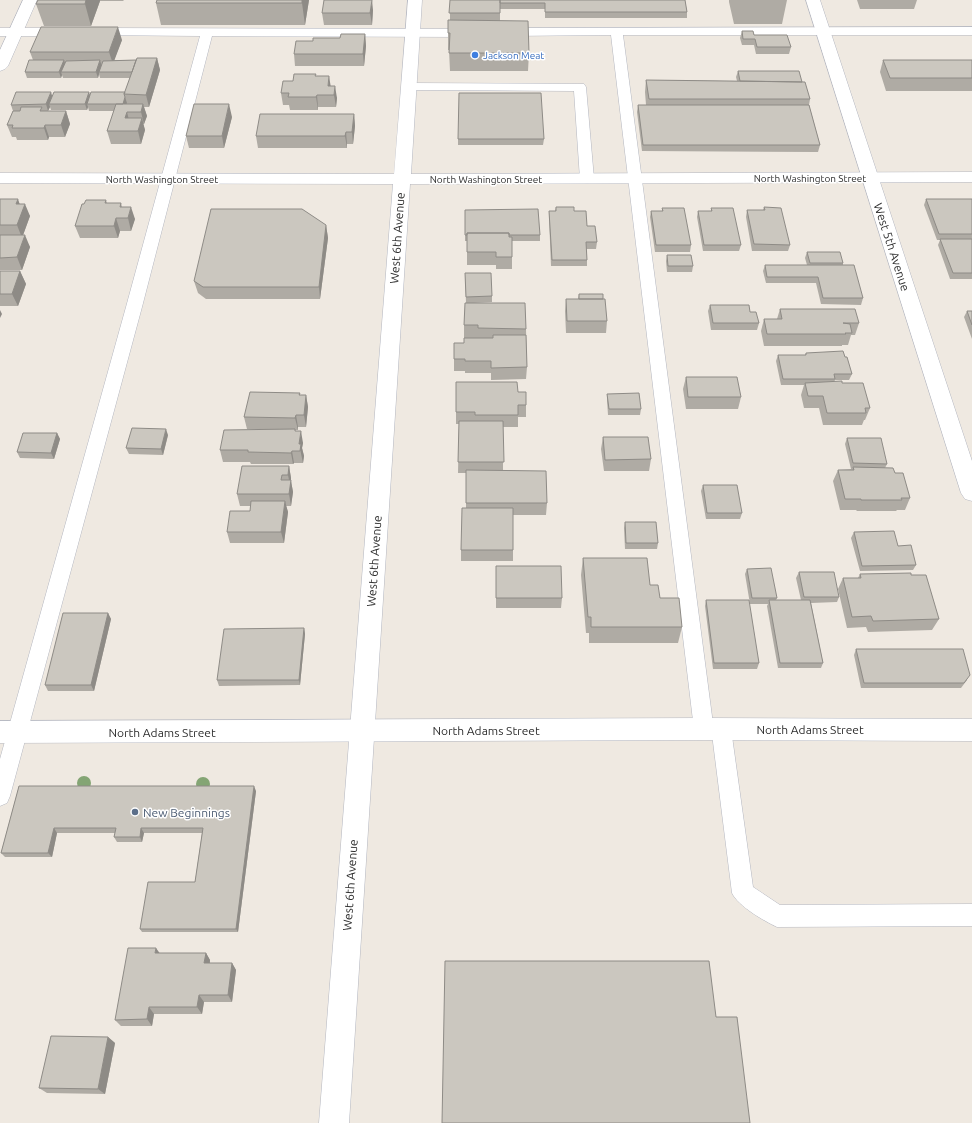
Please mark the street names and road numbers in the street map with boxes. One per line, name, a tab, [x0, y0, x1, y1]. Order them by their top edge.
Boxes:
street label: North Washington Street	[754, 173, 866, 184]
street label: North Washington Street	[106, 174, 218, 185]
street label: North Washington Street	[430, 174, 542, 185]
street label: West 6th Avenue	[387, 192, 407, 284]
street label: West 5th Avenue	[872, 201, 912, 293]
street label: West 6th Avenue	[364, 515, 384, 607]
street label: North Adams Street	[756, 723, 864, 736]
street label: North Adams Street	[432, 724, 540, 737]
street label: North Adams Street	[108, 726, 216, 739]
street label: West 6th Avenue	[340, 839, 360, 931]

